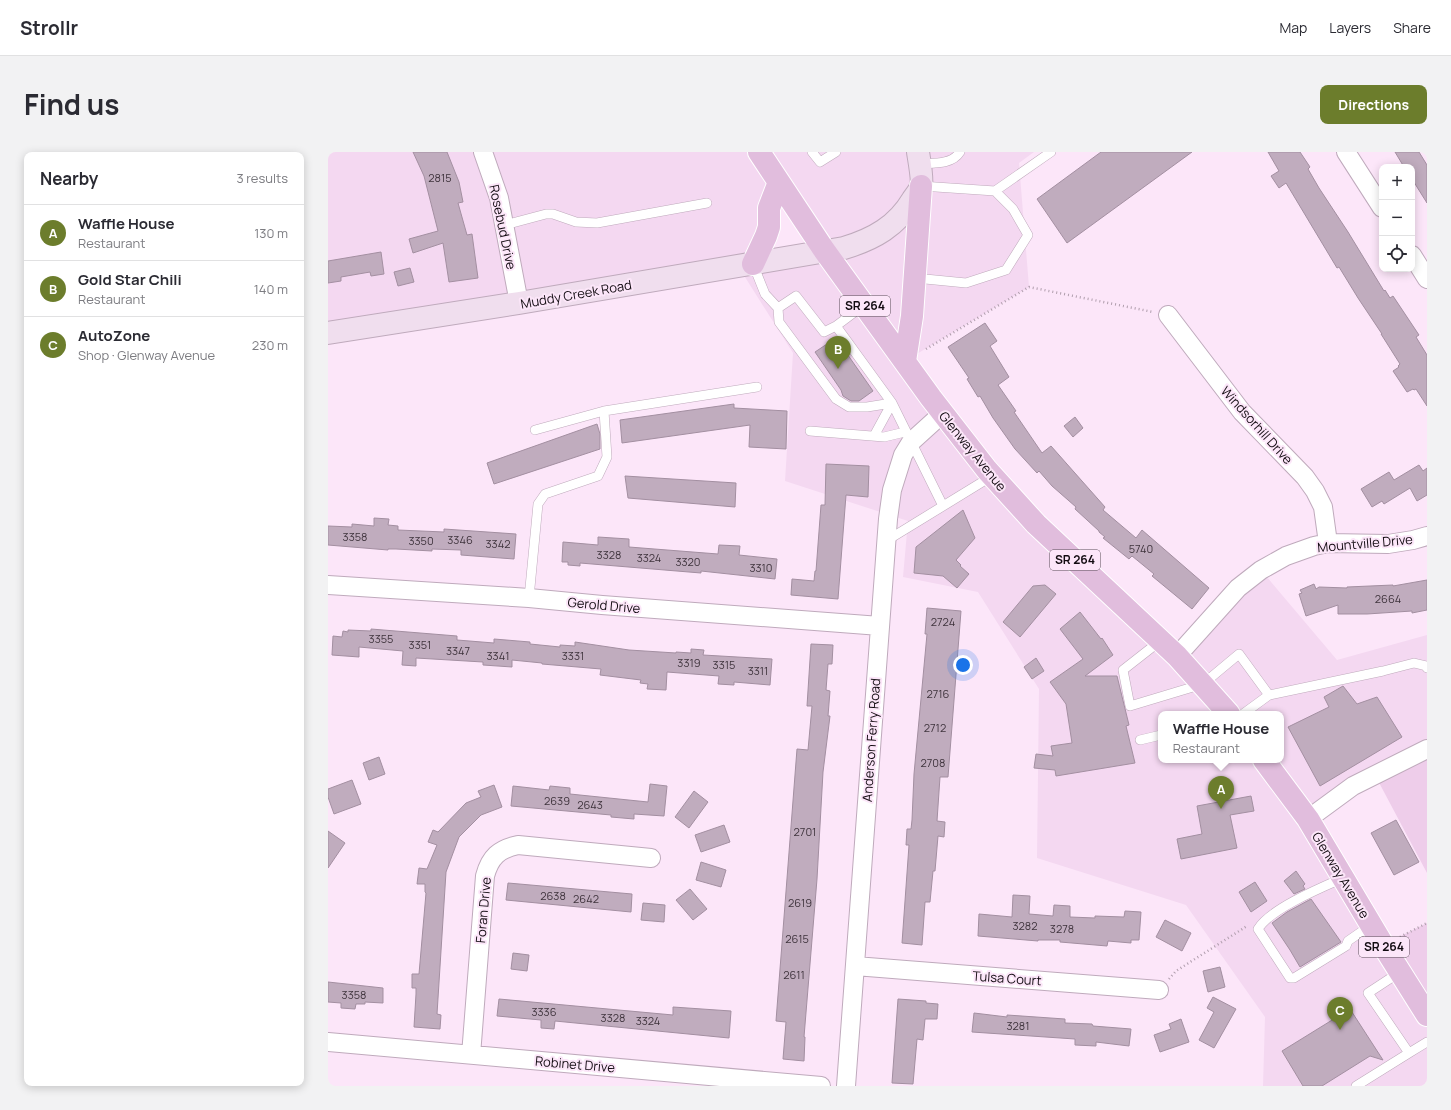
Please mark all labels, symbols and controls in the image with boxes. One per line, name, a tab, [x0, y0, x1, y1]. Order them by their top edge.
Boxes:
text: Strollr	[20, 15, 78, 41]
text: Map	[1279, 18, 1307, 37]
text: Layers	[1329, 18, 1371, 37]
text: Share	[1393, 18, 1431, 37]
text: Find us	[24, 85, 119, 123]
button: Directions	[1320, 85, 1427, 124]
map controls	[1379, 164, 1415, 272]
button: +	[1379, 164, 1415, 200]
text: Nearby	[40, 167, 98, 190]
text: 3 results	[236, 169, 288, 187]
house number: 2815	[428, 170, 452, 185]
street label: Rosebud Drive	[485, 183, 521, 271]
button: −	[1379, 200, 1415, 236]
text: Waffle House	[78, 213, 175, 234]
text: A	[49, 224, 57, 242]
text: 130 m	[254, 224, 288, 242]
text: Restaurant	[78, 234, 145, 252]
button: locate	[1379, 236, 1415, 272]
text: Gold Star Chili	[78, 269, 182, 290]
street label: Muddy Creek Road	[519, 275, 633, 313]
text: B	[49, 280, 57, 298]
text: 140 m	[254, 280, 288, 298]
text: Restaurant	[78, 290, 145, 308]
road number: SR 264	[840, 296, 890, 316]
text: AutoZone	[78, 325, 150, 346]
text: C	[48, 336, 58, 354]
text: 230 m	[252, 336, 288, 354]
pin: B	[825, 336, 851, 369]
text: Shop · Glenway Avenue	[78, 346, 215, 364]
street label: Windsorhill Drive	[1217, 382, 1297, 468]
street label: Glenway Avenue	[935, 407, 1011, 495]
house number: 3358	[343, 529, 367, 544]
street label: Mountville Drive	[1317, 530, 1414, 556]
house number: 3346	[447, 532, 473, 547]
house number: 3350	[408, 533, 434, 548]
house number: 3342	[486, 536, 510, 551]
house number: 5740	[1129, 541, 1153, 556]
house number: 3328	[597, 547, 621, 562]
house number: 3324	[637, 550, 661, 565]
road number: SR 264	[1050, 550, 1100, 570]
house number: 3320	[675, 554, 701, 569]
house number: 3310	[749, 560, 773, 575]
house number: 2664	[1375, 591, 1401, 606]
street label: Gerold Drive	[567, 593, 641, 617]
house number: 2724	[931, 614, 955, 629]
house number: 3355	[369, 631, 393, 646]
house number: 3351	[409, 637, 431, 652]
house number: 3347	[446, 643, 470, 658]
house number: 3341	[487, 648, 509, 663]
house number: 3331	[562, 648, 584, 663]
house number: 3319	[677, 655, 701, 670]
your location	[953, 655, 973, 675]
house number: 3315	[713, 657, 735, 672]
house number: 3311	[748, 663, 768, 678]
street label: Anderson Ferry Road	[858, 678, 884, 802]
house number: 2716	[927, 686, 950, 701]
popup	[1158, 711, 1284, 763]
text: Waffle House	[1173, 718, 1269, 739]
house number: 2712	[924, 720, 946, 735]
text: Restaurant	[1173, 739, 1240, 757]
house number: 2708	[921, 755, 945, 770]
pin: A	[1208, 776, 1234, 809]
house number: 2639	[544, 793, 570, 808]
house number: 2643	[577, 797, 603, 812]
house number: 2701	[794, 824, 816, 839]
street label: Glenway Avenue	[1308, 828, 1374, 922]
street label: Foran Drive	[471, 876, 495, 944]
house number: 2638	[540, 888, 566, 903]
house number: 2642	[573, 891, 599, 906]
house number: 2619	[788, 895, 812, 910]
house number: 3282	[1012, 918, 1038, 933]
house number: 3278	[1050, 921, 1074, 936]
house number: 2615	[785, 931, 809, 946]
road number: SR 264	[1359, 937, 1409, 957]
house number: 2611	[783, 967, 805, 982]
street label: Tulsa Court	[972, 967, 1042, 989]
house number: 3358	[342, 987, 366, 1002]
pin: C	[1327, 997, 1353, 1030]
house number: 3336	[531, 1004, 557, 1019]
house number: 3328	[601, 1010, 625, 1025]
house number: 3324	[636, 1013, 660, 1028]
house number: 3281	[1006, 1018, 1030, 1033]
street label: Robinet Drive	[534, 1052, 616, 1076]

